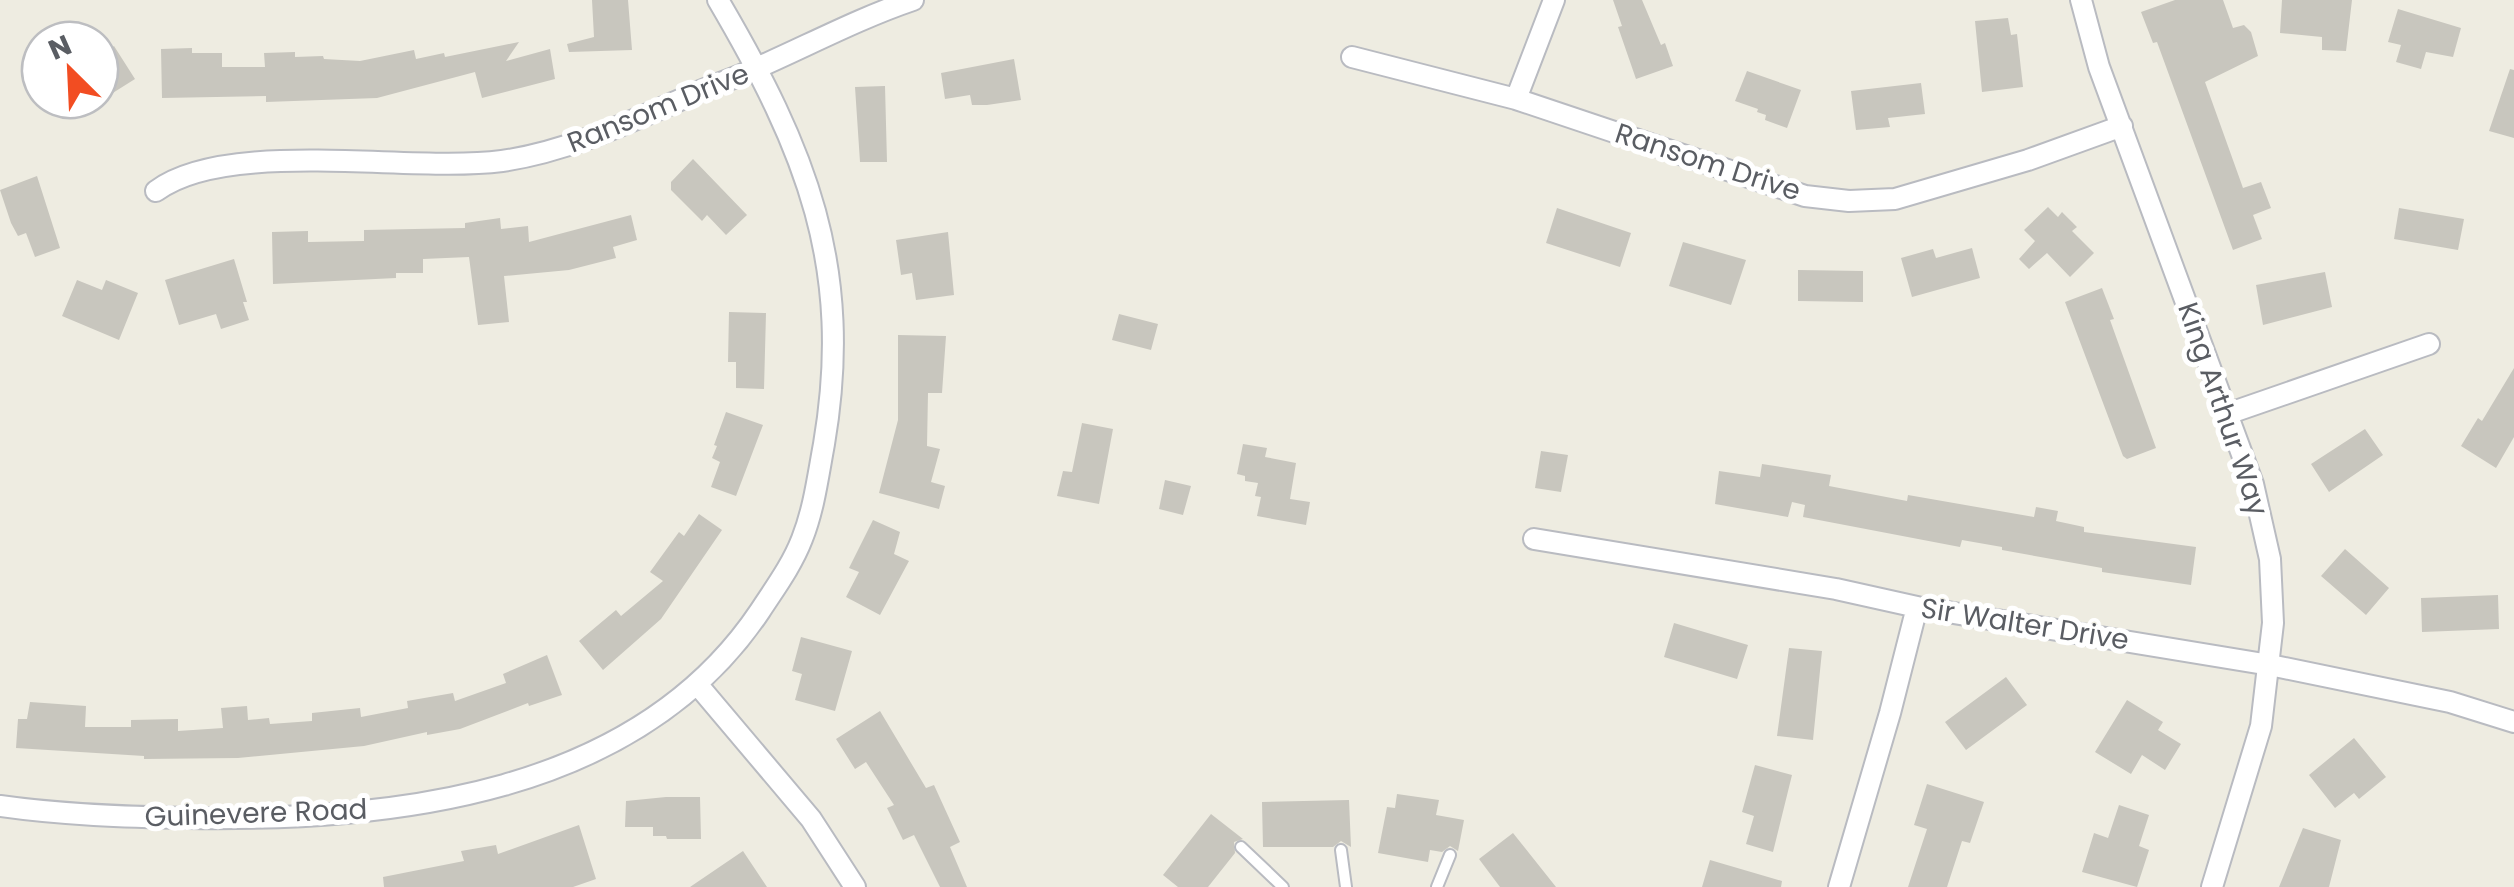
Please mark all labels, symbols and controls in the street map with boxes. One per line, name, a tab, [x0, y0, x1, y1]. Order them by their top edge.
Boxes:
north arrow	[20, 20, 120, 120]
text: N	[42, 26, 78, 70]
street label: Ransom Drive	[561, 54, 755, 162]
street label: Ransom Drive	[1610, 114, 1806, 210]
street label: King Arthur Way	[2168, 297, 2278, 521]
street label: Sir Walter Drive	[1918, 588, 2132, 660]
street label: Guinevere Road	[144, 790, 368, 836]

